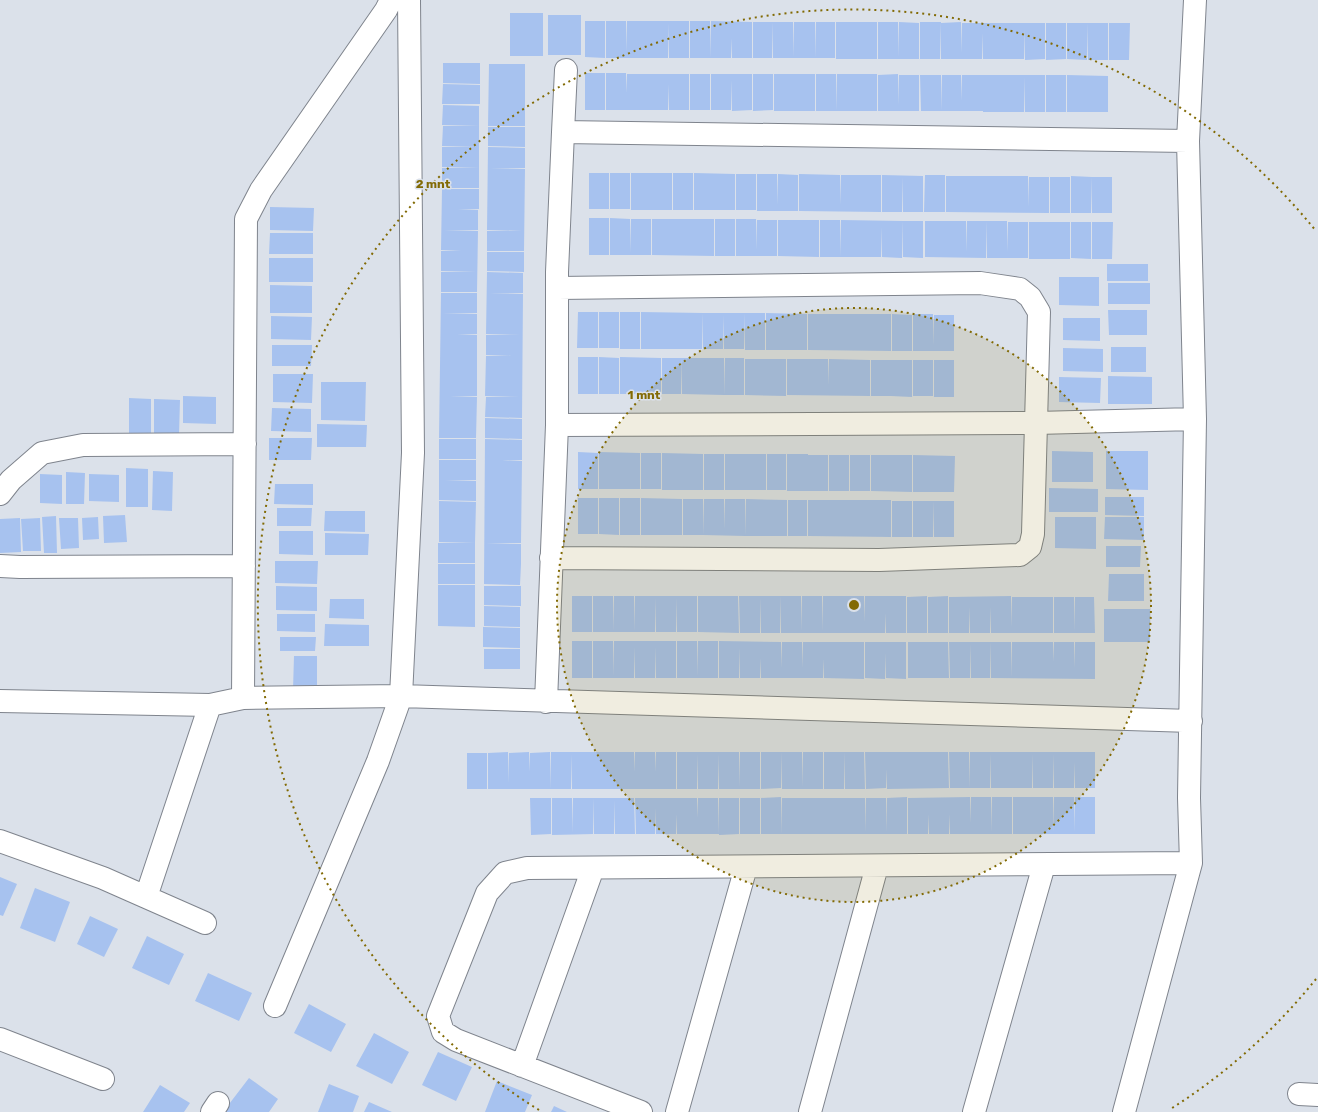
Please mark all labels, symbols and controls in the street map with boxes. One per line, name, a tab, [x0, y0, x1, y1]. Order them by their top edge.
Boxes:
text: 2 mnt	[416, 177, 451, 191]
text: 1 mnt	[628, 388, 661, 402]
centre of rings	[847, 598, 861, 612]

